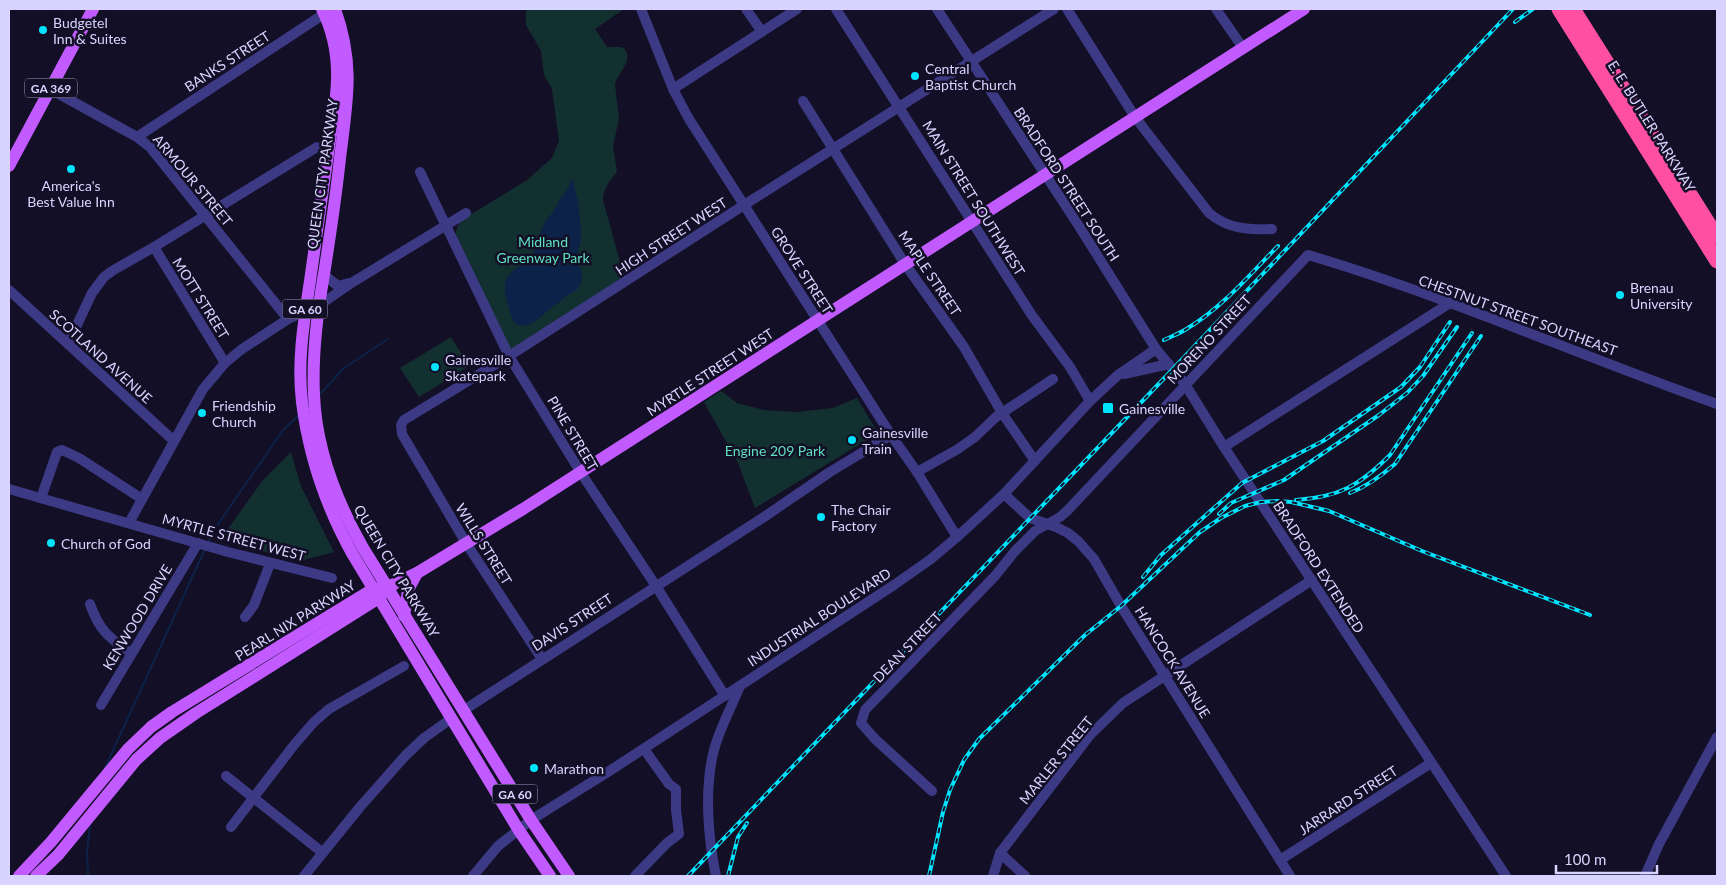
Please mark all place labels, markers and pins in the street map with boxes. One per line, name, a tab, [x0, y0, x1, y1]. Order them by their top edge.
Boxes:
place label: Budgetel Inn & Suites	[53, 14, 127, 47]
marker: Budgetel Inn & Suites	[37, 24, 49, 36]
place label: Central Baptist Church	[925, 60, 1016, 93]
marker: Central Baptist Church	[909, 70, 921, 82]
marker: America's Best Value Inn	[65, 163, 77, 175]
place label: America's Best Value Inn	[27, 177, 115, 210]
place label: Brenau University	[1630, 279, 1693, 312]
marker: Brenau University	[1614, 289, 1626, 301]
place label: Gainesville Skatepark	[445, 351, 511, 384]
marker: Gainesville Skatepark	[429, 361, 441, 373]
place label: Friendship Church	[212, 397, 276, 430]
place label: Gainesville	[1119, 400, 1185, 417]
marker: Gainesville	[1101, 401, 1115, 415]
marker: Friendship Church	[196, 407, 208, 419]
place label: Gainesville Train	[862, 424, 928, 457]
marker: Gainesville Train	[846, 434, 858, 446]
place label: The Chair Factory	[831, 501, 891, 534]
marker: The Chair Factory	[815, 511, 827, 523]
place label: Church of God	[61, 535, 151, 552]
marker: Church of God	[45, 537, 57, 549]
place label: Marathon	[544, 760, 604, 777]
marker: Marathon	[528, 762, 540, 774]

